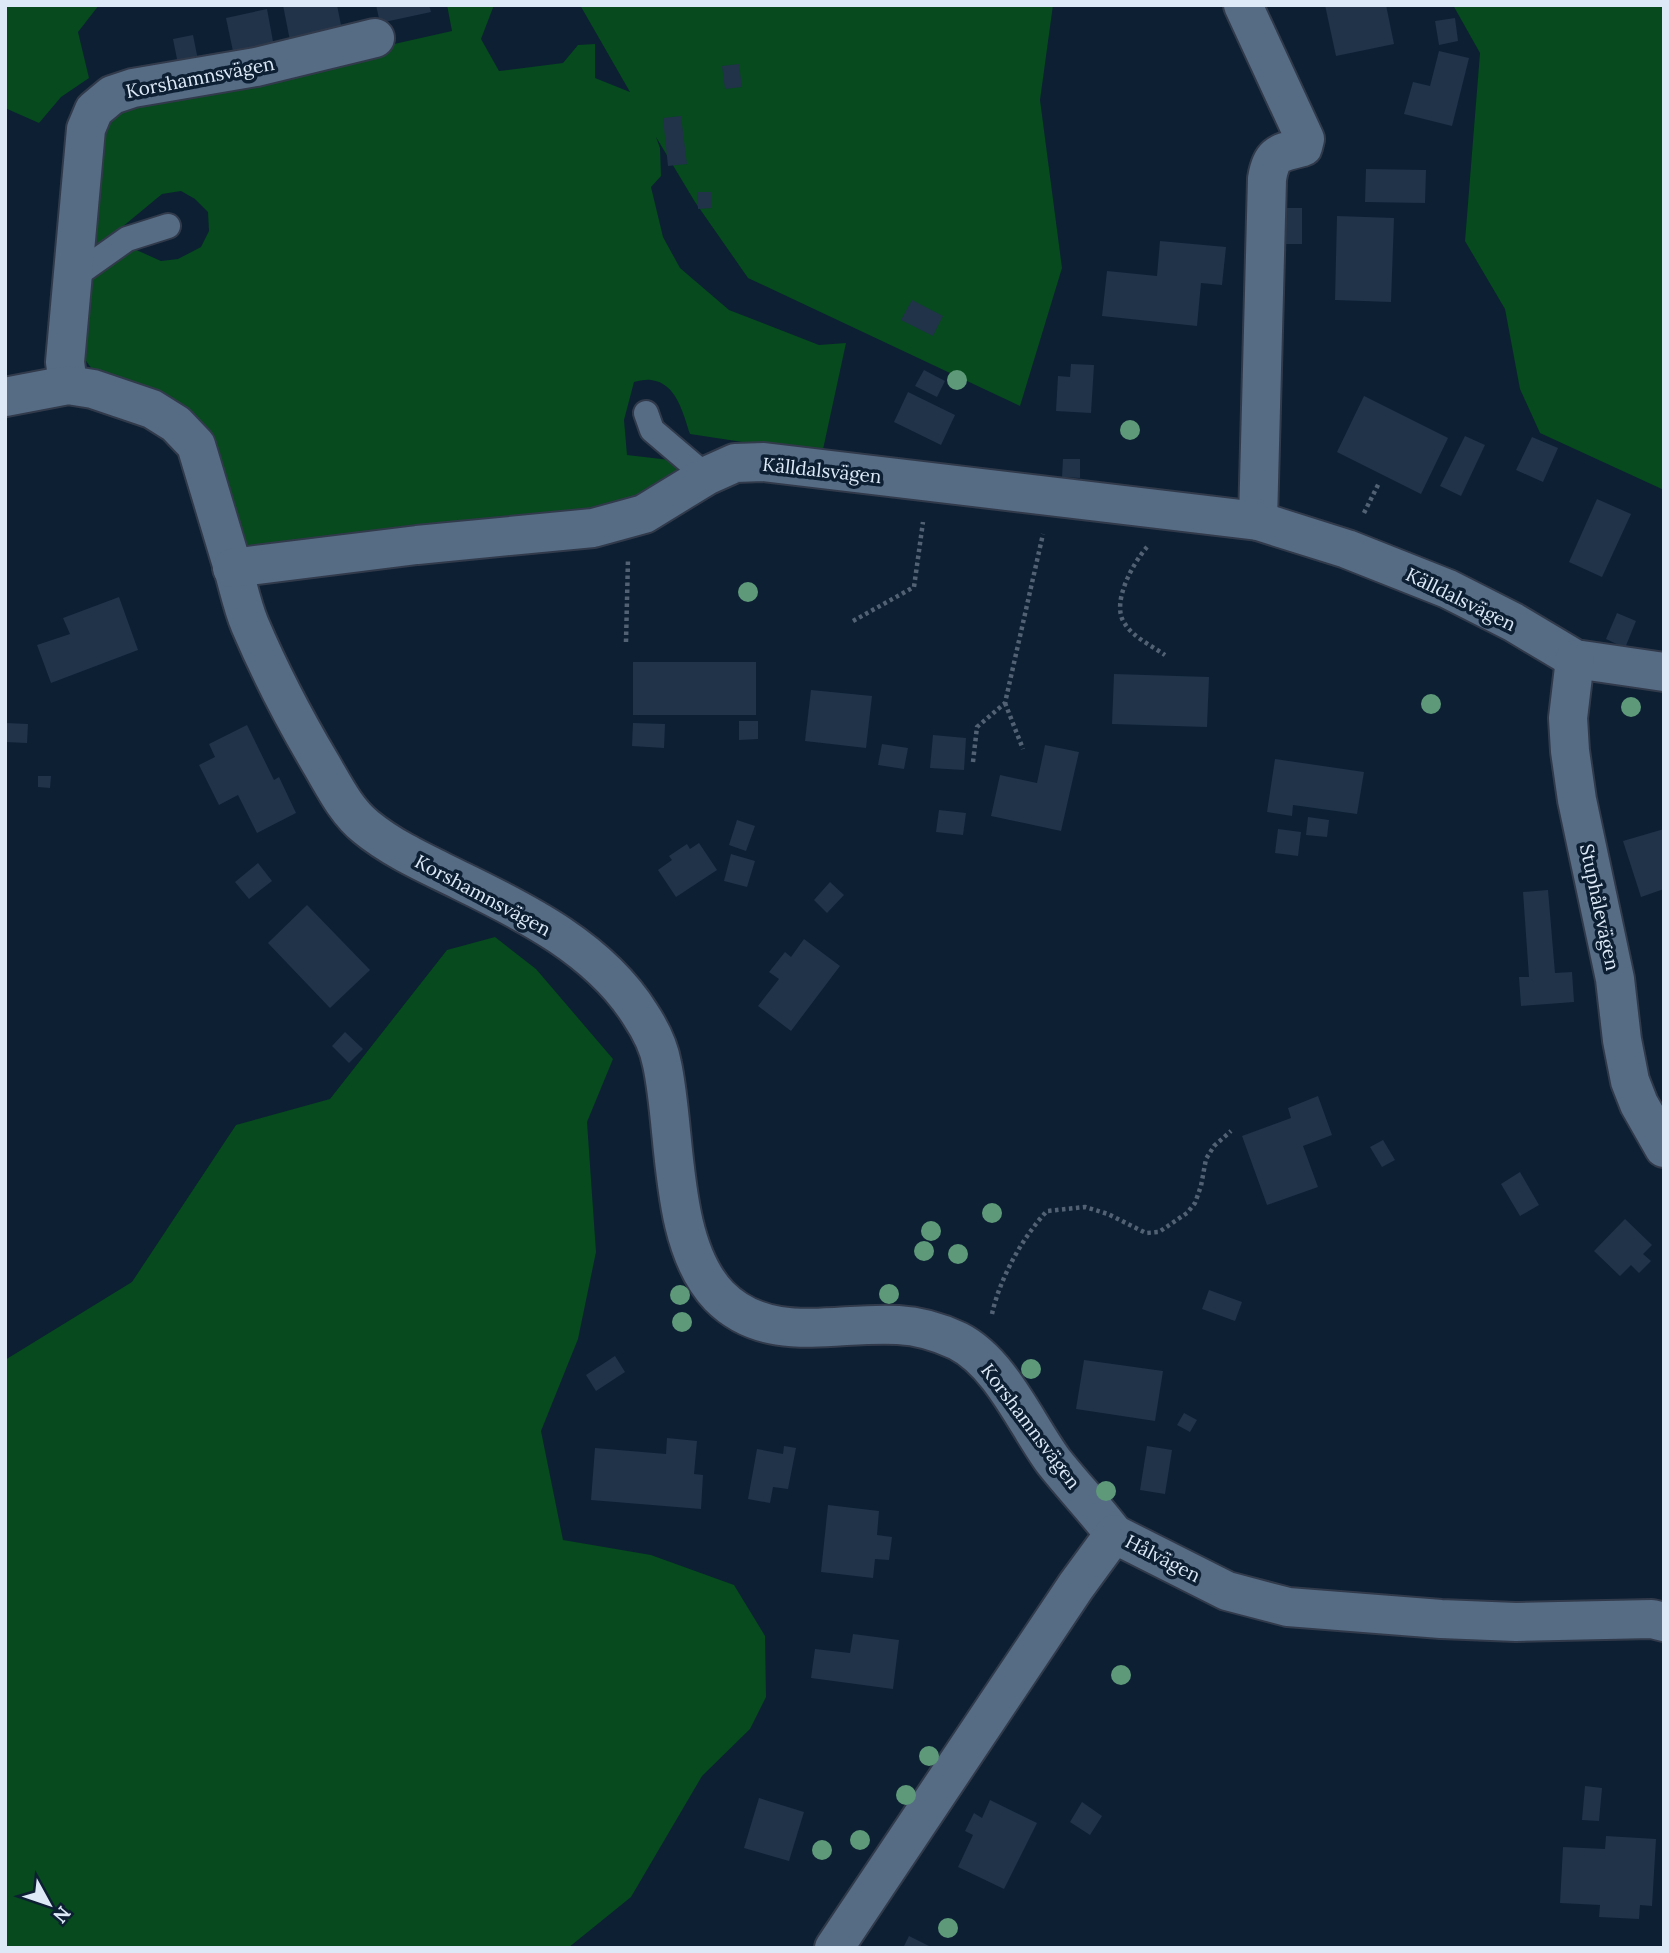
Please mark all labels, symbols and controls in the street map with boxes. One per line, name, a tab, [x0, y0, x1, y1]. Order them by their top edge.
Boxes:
street label: Korshamnsvägen	[124, 51, 276, 103]
street label: Källdalsvägen	[761, 452, 883, 488]
street label: Källdalsvägen	[1402, 562, 1520, 636]
street label: Stuphålevägen	[1575, 842, 1625, 972]
street label: Korshamnsvägen	[411, 849, 555, 941]
street label: Korshamnsvägen	[976, 1359, 1086, 1493]
street label: Hålvägen	[1121, 1529, 1205, 1587]
north arrow	[14, 1869, 84, 1939]
text: N	[48, 1902, 76, 1929]

